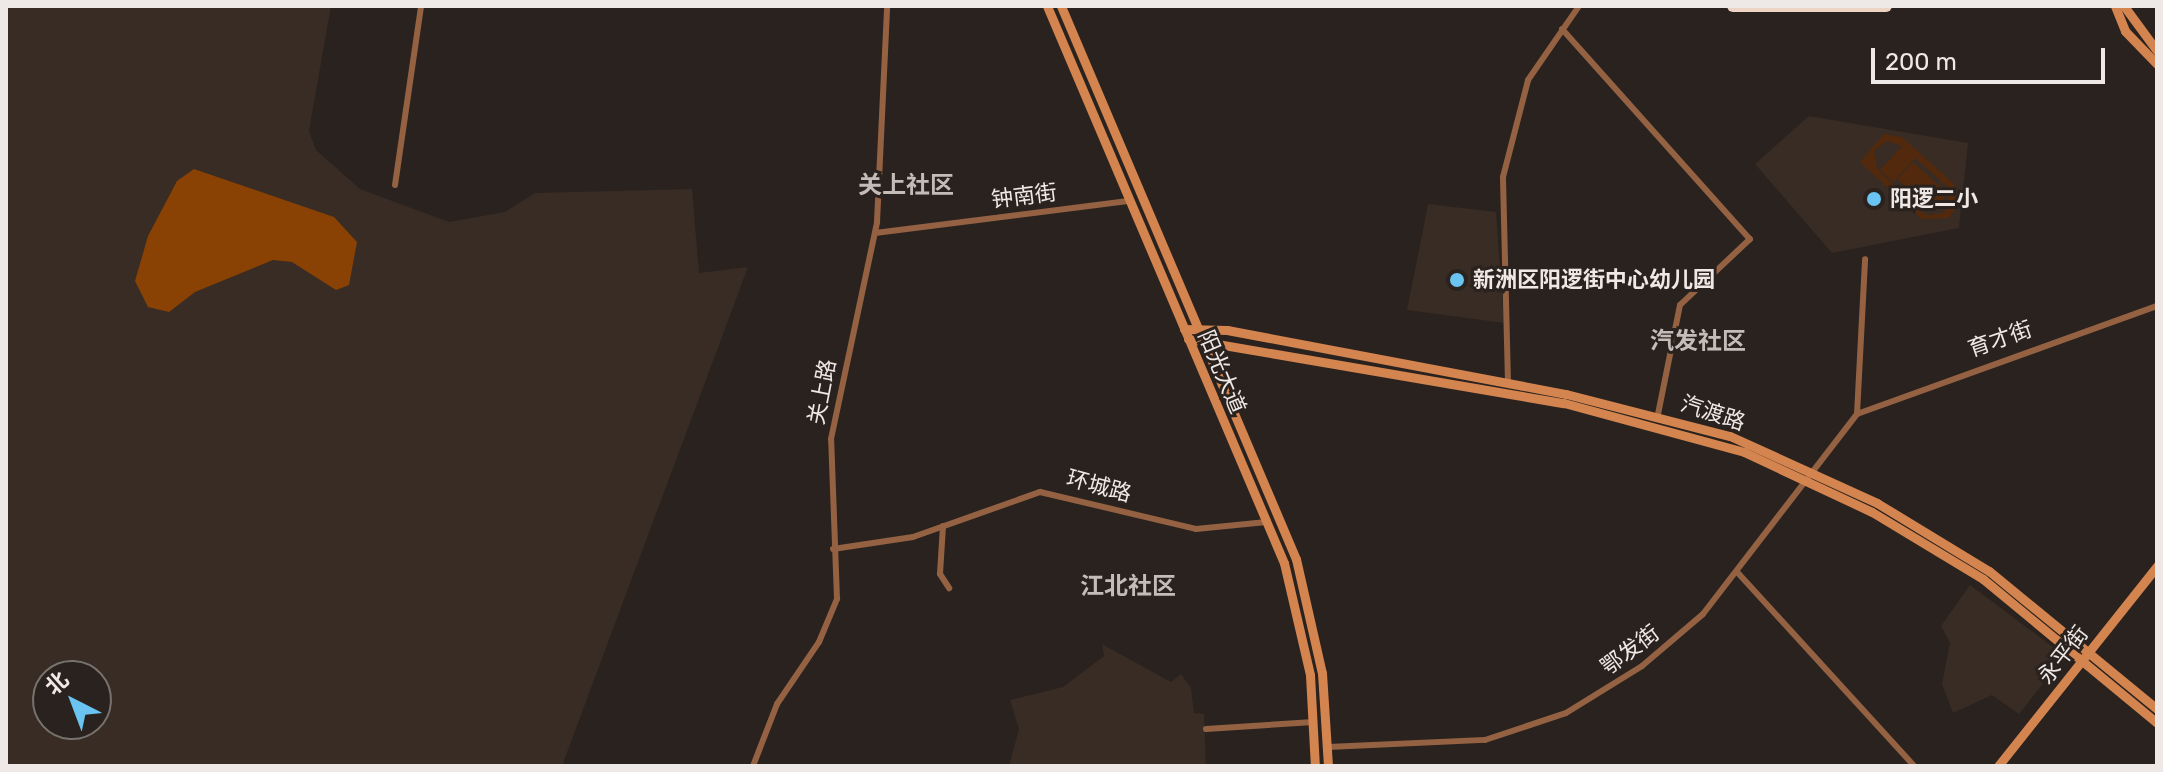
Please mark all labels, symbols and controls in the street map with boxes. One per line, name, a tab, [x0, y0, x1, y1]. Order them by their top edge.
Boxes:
scale bar	[1875, 32, 2109, 82]
text: 200 m	[1885, 48, 1957, 76]
district label: 关上社区	[858, 172, 954, 200]
street label: 钟南街	[990, 179, 1058, 213]
place label: 阳逻二小	[1890, 186, 1978, 212]
marker: 阳逻二小	[1865, 190, 1883, 208]
place label: 新洲区阳逻街中心幼儿园	[1473, 267, 1715, 293]
marker: 新洲区阳逻街中心幼儿园	[1448, 271, 1466, 289]
street label: 育才街	[1965, 316, 2035, 362]
street label: 阳光大道	[1193, 326, 1251, 418]
district label: 汽发社区	[1650, 328, 1746, 356]
street label: 关上路	[803, 357, 841, 427]
street label: 汽渡路	[1678, 390, 1748, 436]
street label: 环城路	[1064, 465, 1134, 507]
district label: 江北社区	[1080, 573, 1176, 601]
street label: 鄂发街	[1596, 620, 1664, 680]
street label: 永平街	[2032, 621, 2094, 689]
north arrow	[32, 660, 112, 740]
text: 北	[40, 666, 74, 701]

